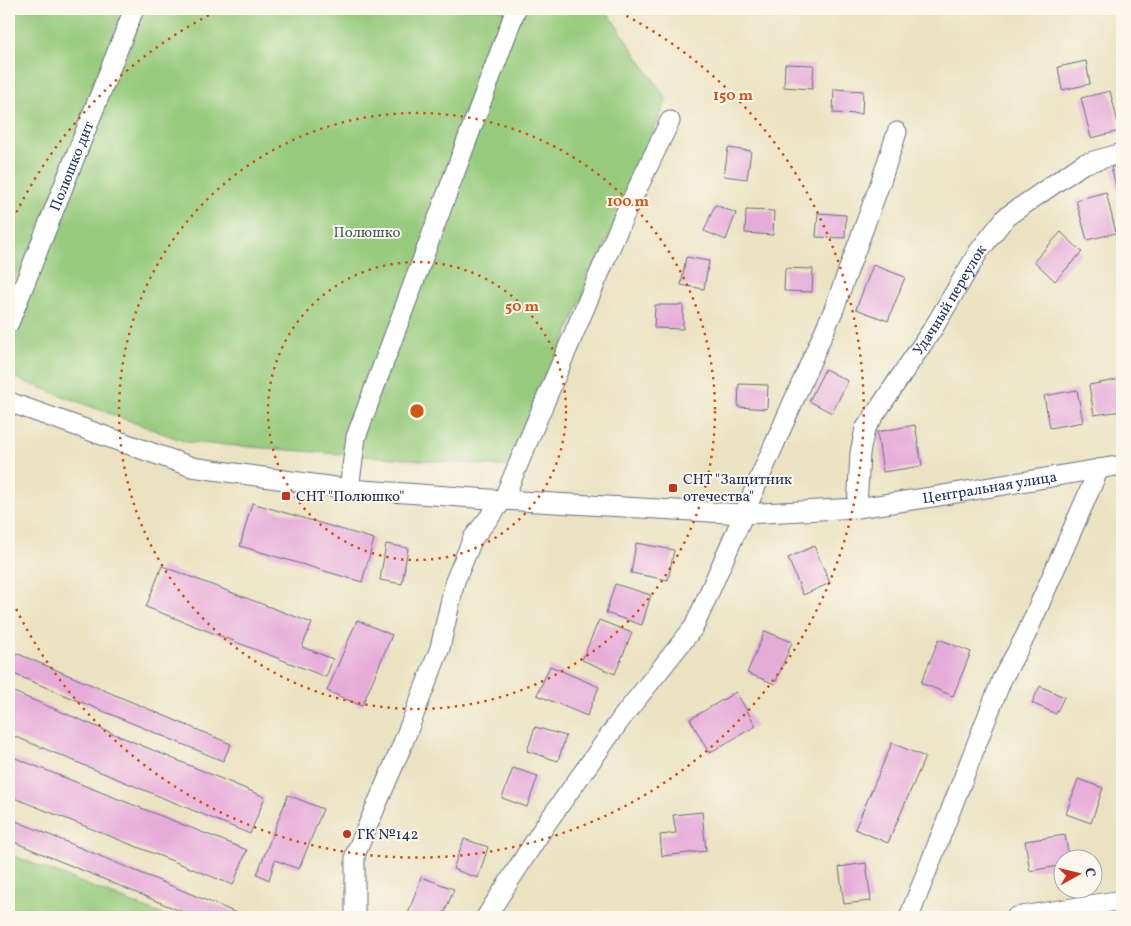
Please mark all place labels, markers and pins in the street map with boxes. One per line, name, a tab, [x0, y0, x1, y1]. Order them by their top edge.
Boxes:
centre of rings	[408, 402, 426, 420]
place label: СНТ "Защитник отечества"	[683, 470, 792, 508]
marker: СНТ "Защитник отечества"	[667, 482, 679, 494]
place label: СНТ "Полюшко"	[296, 487, 404, 508]
marker: СНТ "Полюшко"	[280, 490, 292, 502]
place label: ГК №142	[357, 825, 419, 846]
marker: ГК №142	[341, 828, 353, 840]

